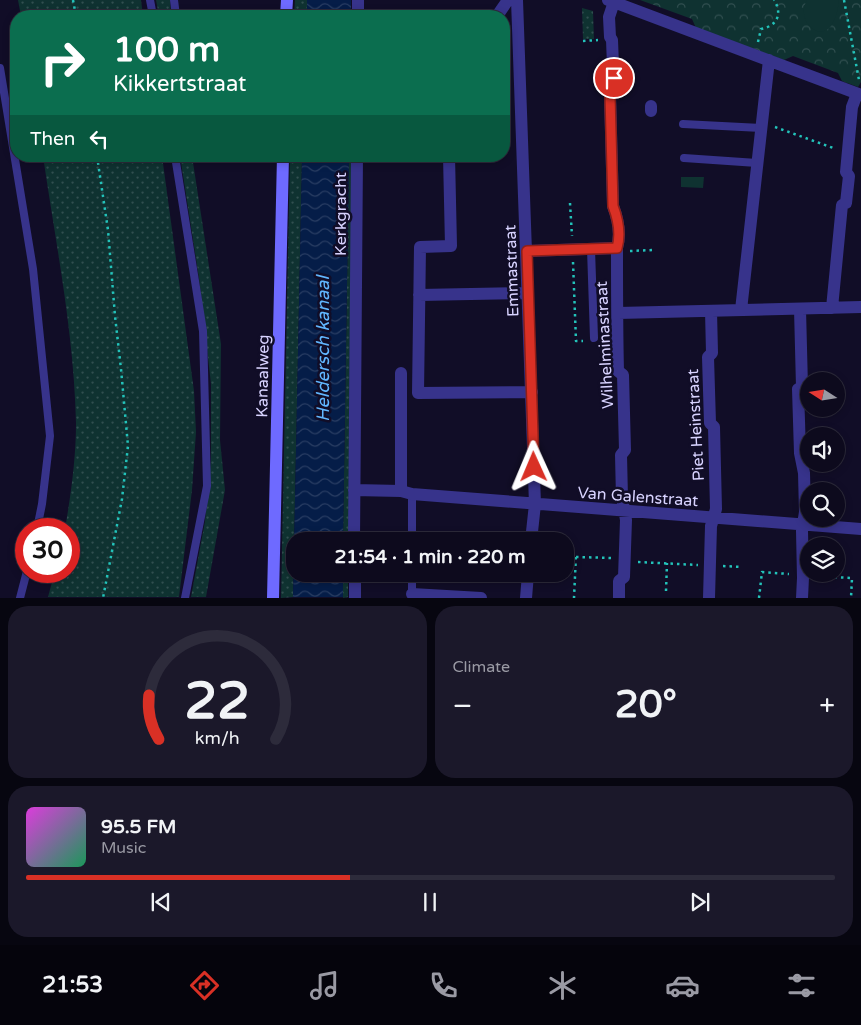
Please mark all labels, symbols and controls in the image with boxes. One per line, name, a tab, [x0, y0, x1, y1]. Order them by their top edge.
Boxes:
text: 100 m	[113, 29, 220, 71]
icon: right	[30, 30, 95, 95]
pin	[593, 57, 635, 99]
icon: arrive	[600, 64, 628, 92]
text: Kikkertstraat	[113, 71, 246, 97]
icon: left	[85, 125, 113, 153]
text: Then	[30, 128, 75, 150]
street label: Kerkgracht	[331, 172, 351, 256]
street label: Emmastraat	[500, 225, 524, 317]
water label: Heldersch kanaal	[312, 274, 334, 422]
street label: Wilhelminastraat	[592, 281, 618, 409]
street label: Kanaalweg	[252, 334, 274, 418]
street label: Piet Heinstraat	[683, 368, 709, 482]
north arrow	[800, 372, 845, 418]
map controls	[800, 372, 845, 582]
button: sound	[800, 427, 845, 472]
position arrow	[507, 440, 559, 492]
button: search	[800, 482, 845, 527]
street label: Van Galenstraat	[577, 483, 699, 511]
speed limit sign: 30	[15, 518, 80, 583]
button: layers	[800, 537, 845, 582]
text: 21:54 · 1 min · 220 m	[334, 546, 526, 568]
text: Climate	[453, 657, 510, 677]
text: 22	[185, 670, 250, 733]
text: 20°	[615, 682, 677, 728]
text: −	[453, 689, 472, 723]
text: +	[819, 689, 835, 723]
text: km/h	[195, 728, 240, 749]
text: 95.5 FM	[101, 816, 176, 838]
text: Music	[101, 838, 146, 858]
icon: previous	[147, 888, 175, 916]
icon: pause	[416, 888, 444, 916]
icon: next	[686, 888, 714, 916]
icon: directions	[187, 968, 222, 1003]
icon: music	[307, 968, 342, 1003]
icon: phone	[426, 968, 461, 1003]
icon: climate	[545, 968, 580, 1003]
icon: car	[665, 968, 700, 1003]
icon: filters	[784, 968, 819, 1003]
text: 21:53	[42, 972, 103, 998]

